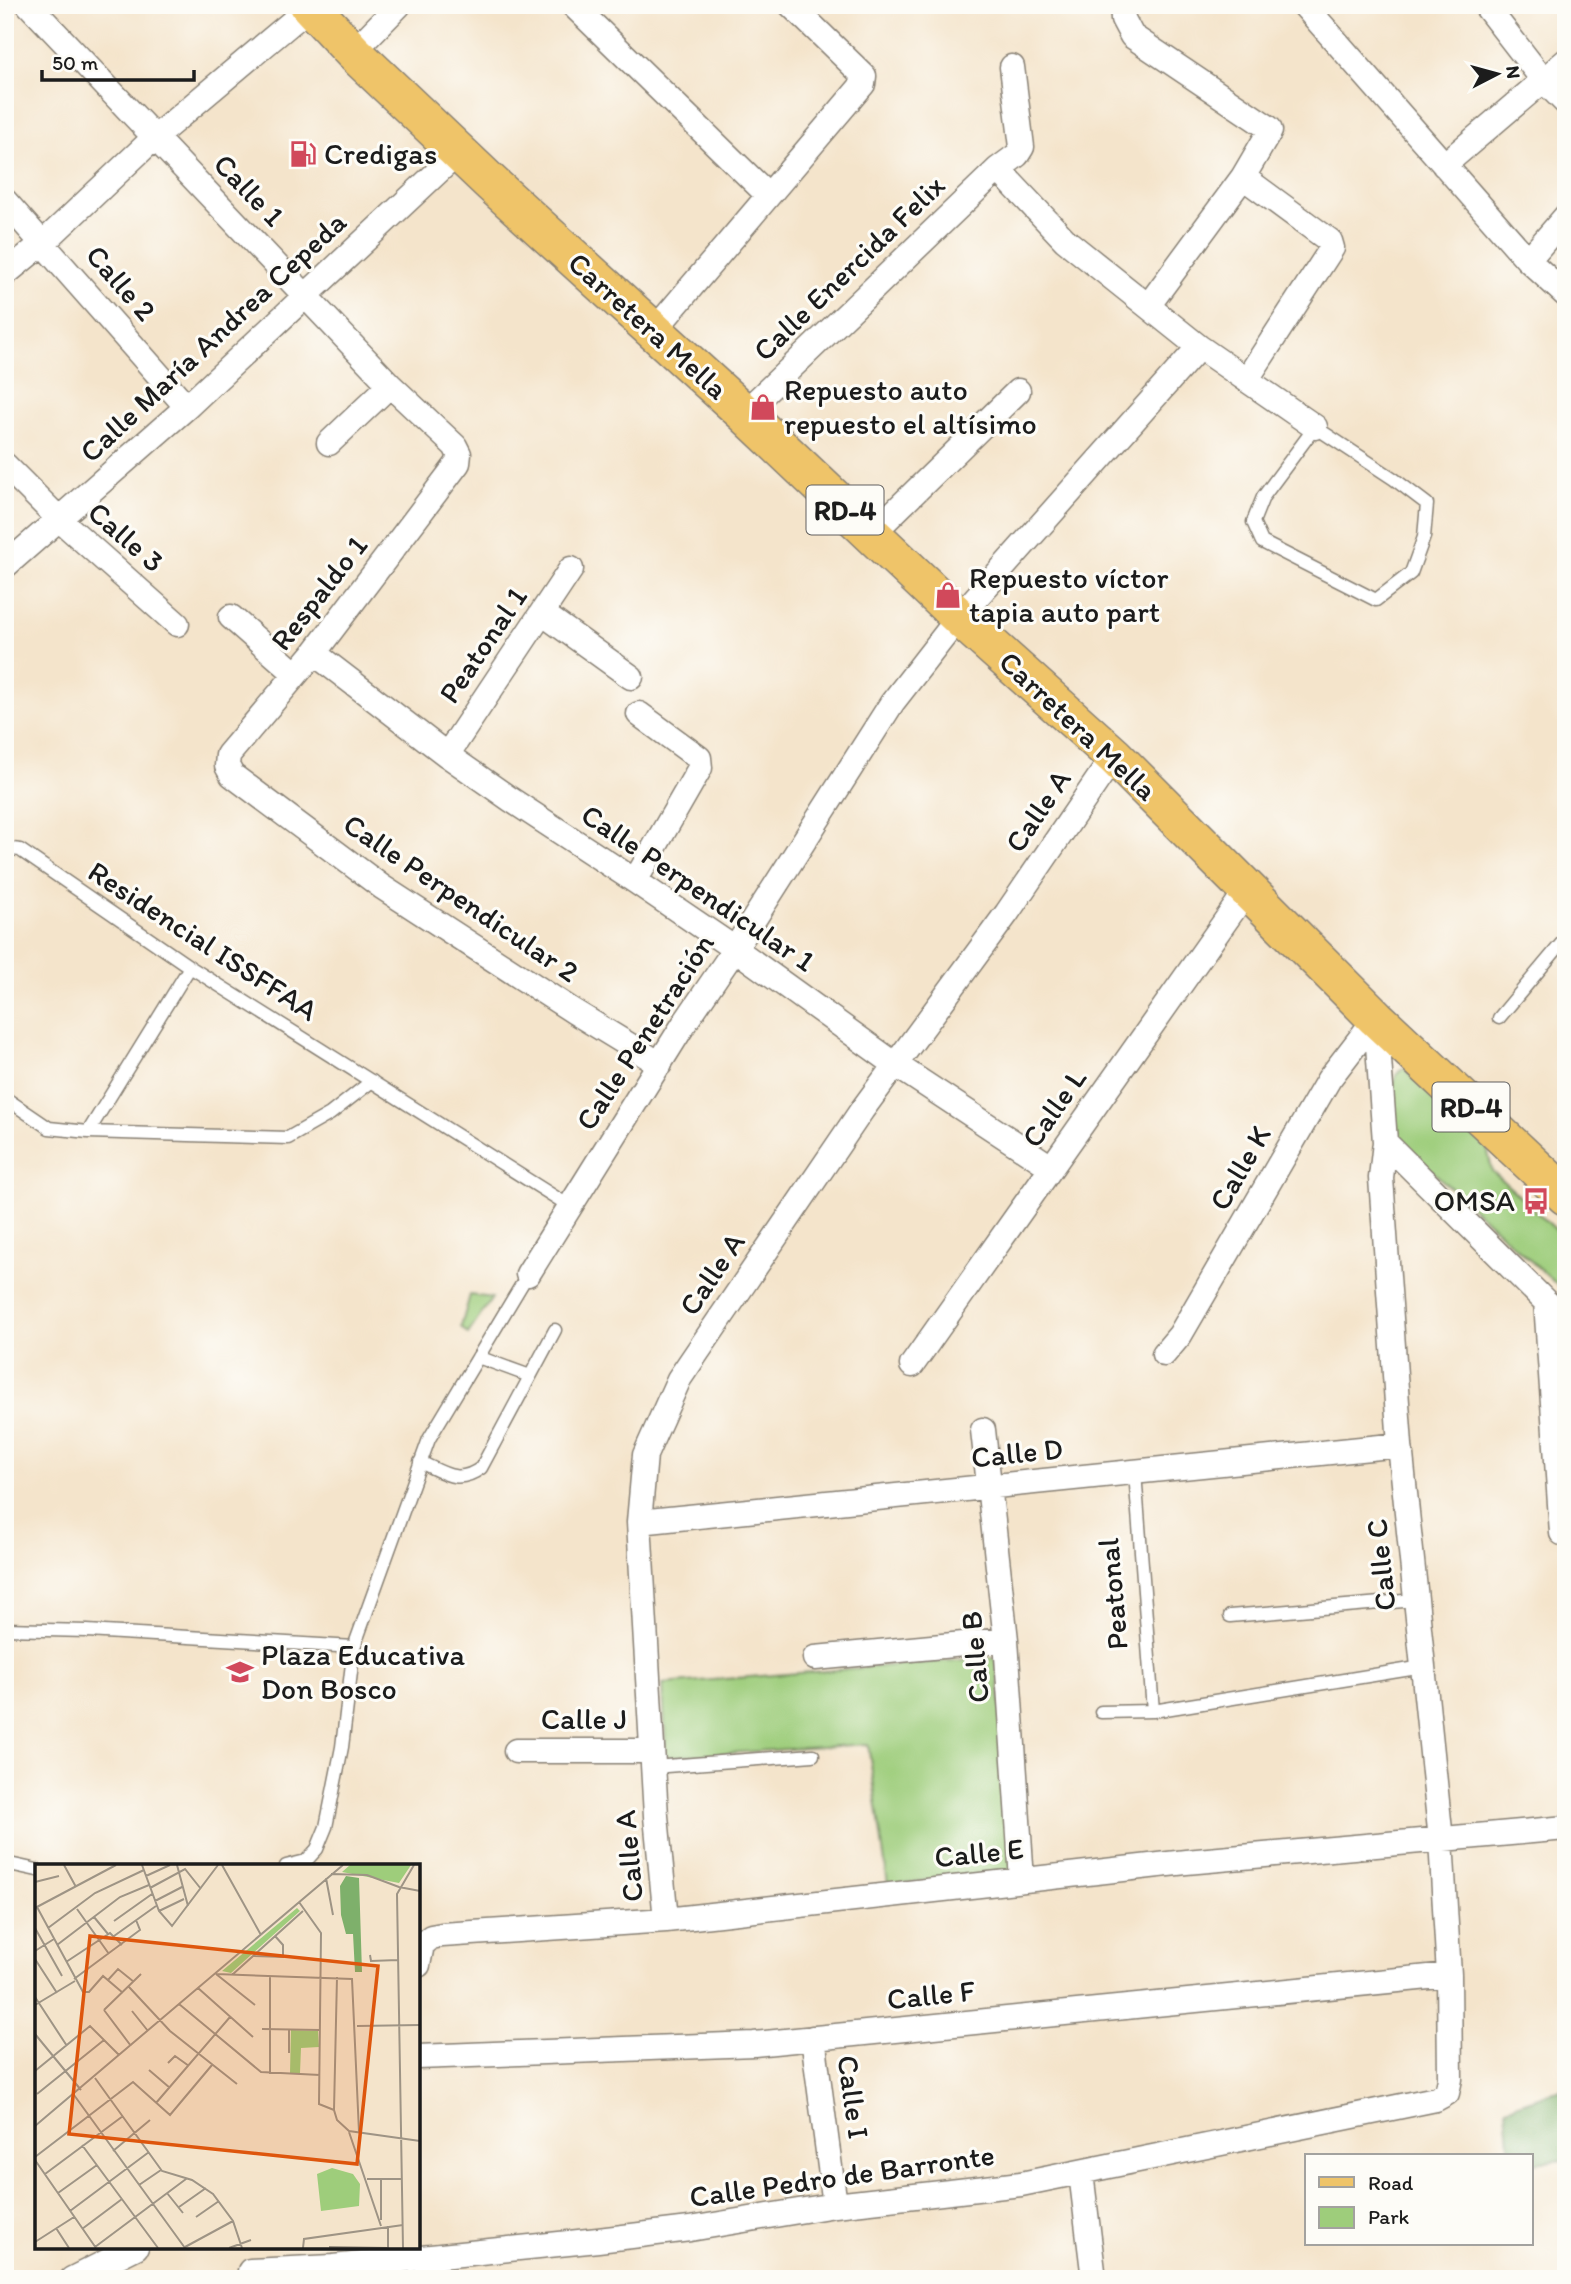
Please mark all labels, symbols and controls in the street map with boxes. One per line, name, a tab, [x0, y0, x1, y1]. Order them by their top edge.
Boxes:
scale bar	[42, 38, 194, 82]
north arrow	[1462, 38, 1532, 108]
text: 50 m	[52, 50, 99, 75]
text: N	[1501, 65, 1526, 80]
place label: Credigas	[324, 135, 437, 172]
fuel station icon: Credigas	[288, 139, 318, 169]
street label: Calle 1	[206, 146, 293, 234]
street label: Calle Enercida Felix	[745, 167, 952, 369]
street label: Calle María Andrea Cepeda	[72, 203, 354, 470]
street label: Calle 2	[78, 237, 165, 328]
street label: Carretera Mella	[561, 244, 736, 408]
place label: Repuesto auto repuesto el altísimo	[784, 371, 1037, 442]
shop icon: Repuesto auto repuesto el altísimo	[748, 392, 778, 422]
road number: RD-4	[806, 486, 884, 534]
street label: Calle 3	[81, 493, 172, 580]
street label: Respaldo 1	[262, 528, 375, 658]
place label: Repuesto víctor tapia auto part	[969, 559, 1168, 630]
street label: Peatonal 1	[430, 579, 535, 710]
shop icon: Repuesto víctor tapia auto part	[933, 580, 963, 610]
street label: Carretera Mella	[992, 643, 1165, 809]
street label: Calle A	[996, 762, 1079, 859]
street label: Calle Perpendicular 1	[574, 796, 822, 980]
street label: Calle Perpendicular 2	[337, 805, 586, 990]
street label: Residencial ISSFFAA	[81, 852, 325, 1029]
street label: Calle Penetración	[567, 926, 722, 1137]
street label: Calle L	[1013, 1061, 1094, 1154]
road number: RD-4	[1432, 1082, 1510, 1132]
street label: Calle K	[1201, 1119, 1279, 1217]
place label: OMSA	[1434, 1182, 1515, 1219]
bus stop icon: OMSA	[1521, 1186, 1551, 1216]
street label: Calle A	[670, 1225, 753, 1322]
street label: Calle D	[969, 1429, 1065, 1476]
street label: Calle C	[1357, 1517, 1404, 1613]
street label: Peatonal	[1089, 1536, 1136, 1651]
street label: Calle B	[952, 1610, 997, 1704]
place label: Plaza Educativa Don Bosco	[261, 1636, 465, 1707]
school or university icon: Plaza Educativa Don Bosco	[225, 1657, 255, 1687]
street label: Calle J	[541, 1700, 627, 1737]
street label: Calle A	[606, 1809, 651, 1904]
street label: Calle E	[933, 1829, 1025, 1876]
inset map	[35, 1864, 420, 2249]
street label: Calle F	[885, 1971, 977, 2018]
street label: Calle I	[829, 2053, 878, 2141]
street label: Calle Pedro de Barronte	[687, 2136, 997, 2215]
legend	[1305, 2154, 1532, 2246]
text: Road	[1368, 2170, 1414, 2195]
text: Park	[1368, 2204, 1410, 2229]

